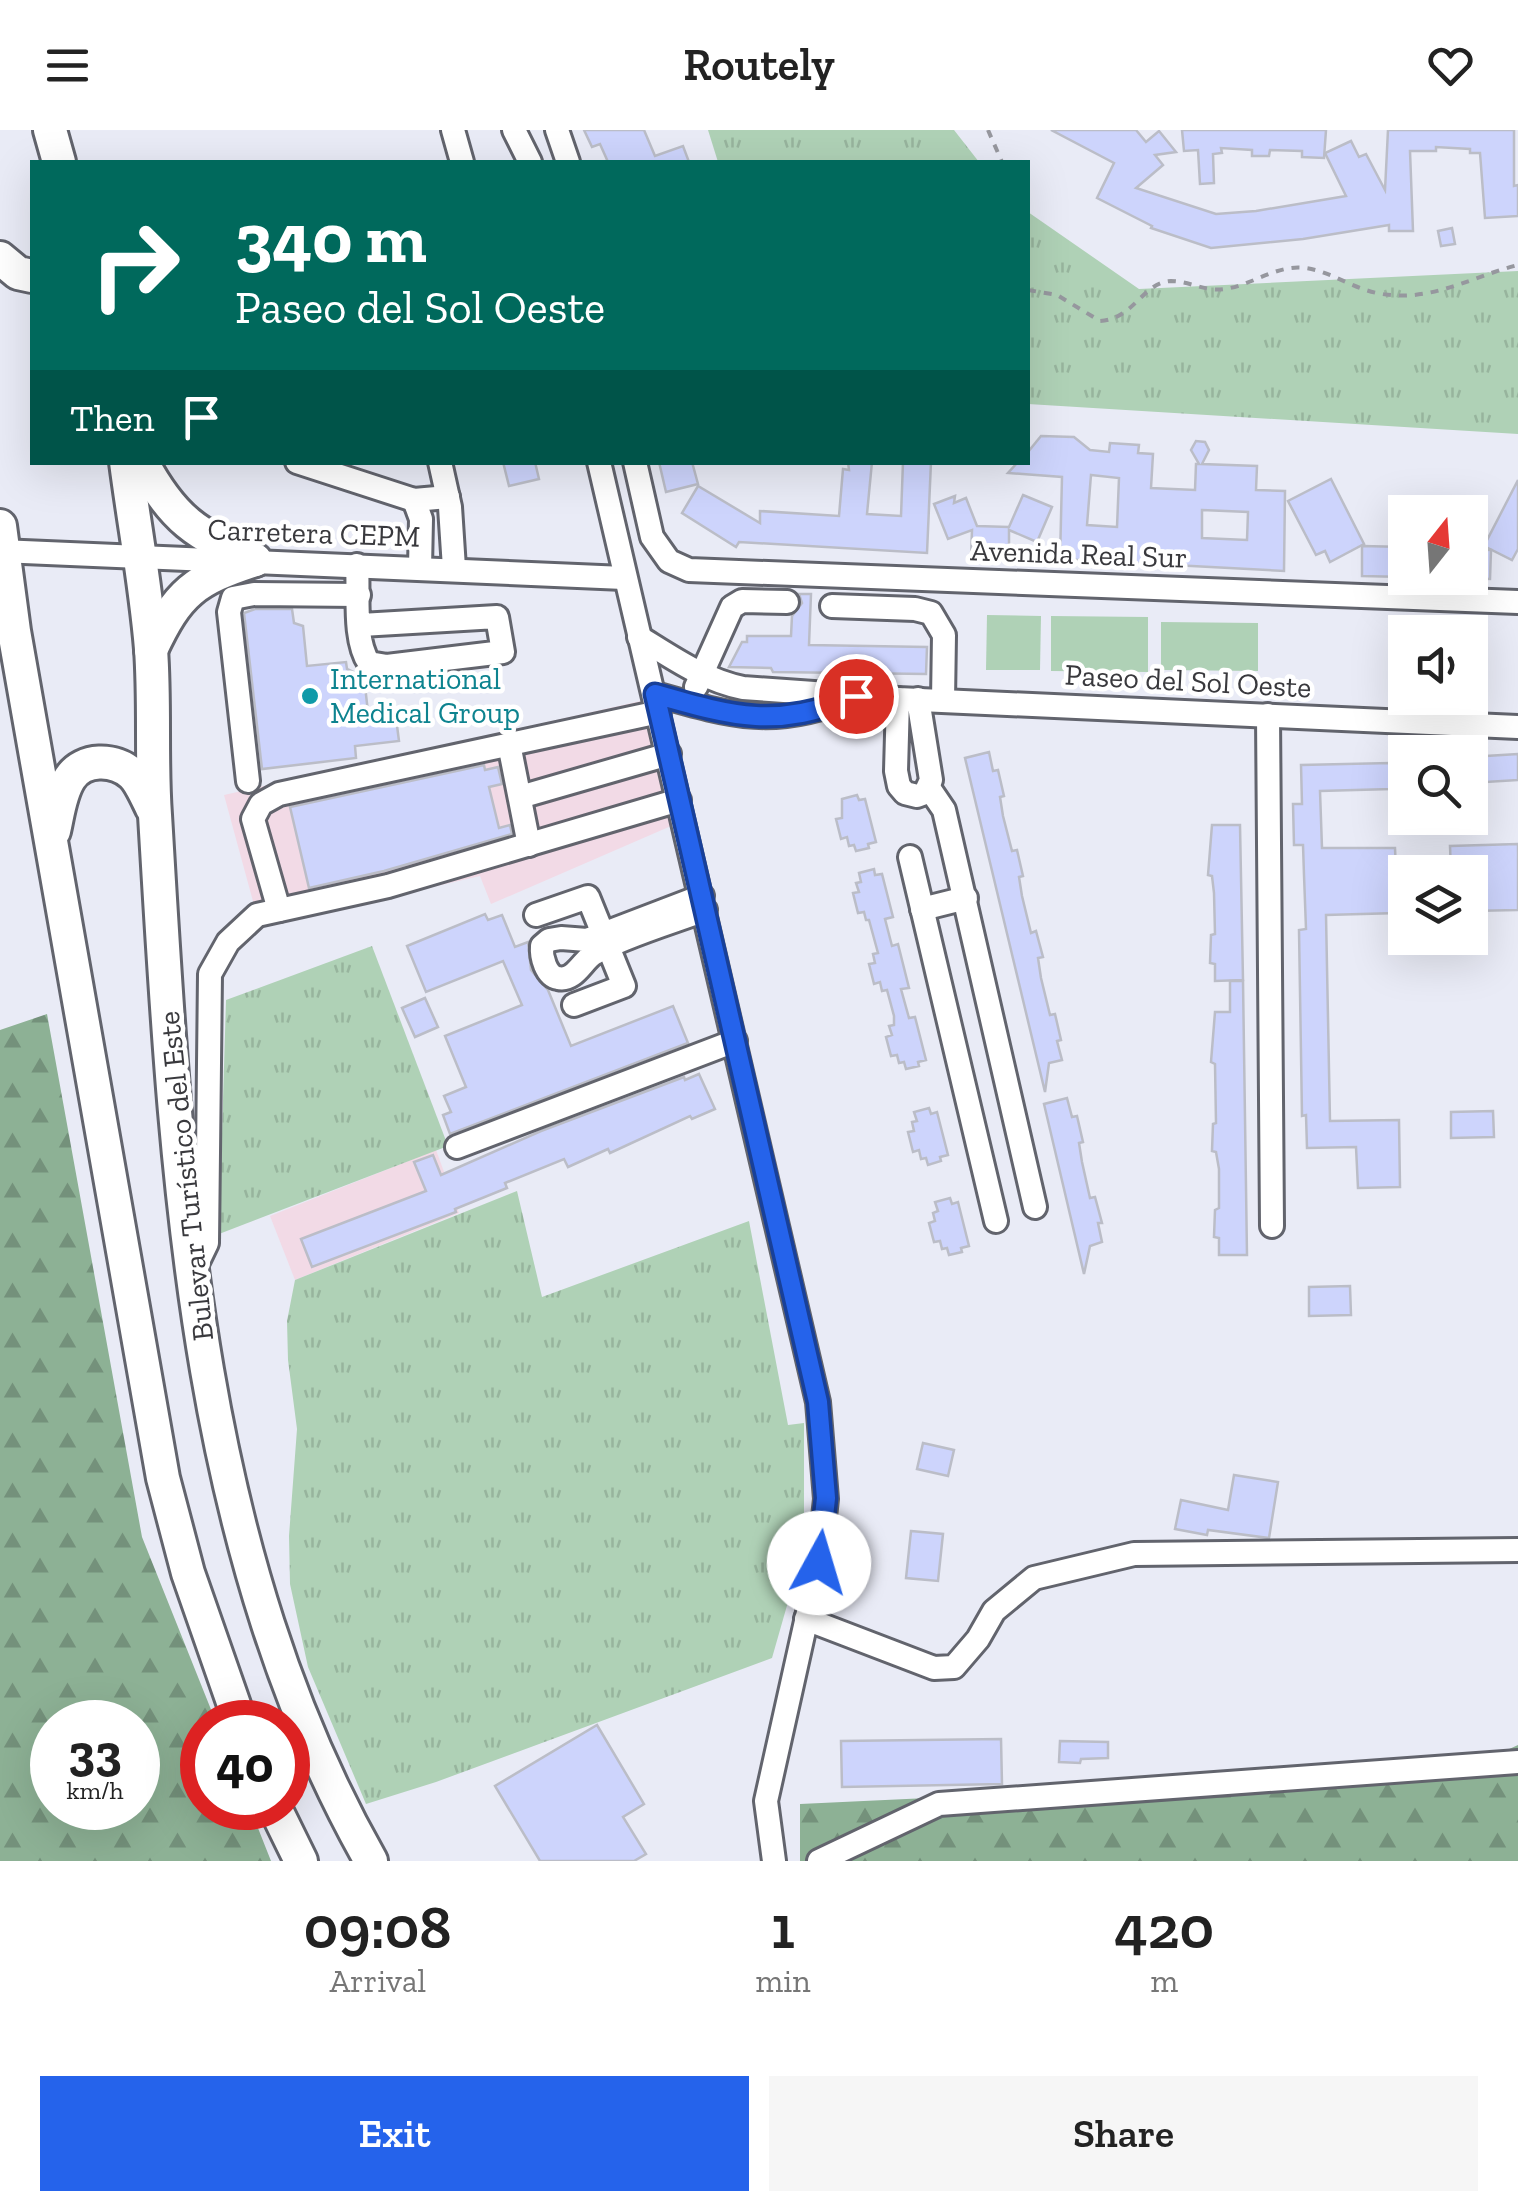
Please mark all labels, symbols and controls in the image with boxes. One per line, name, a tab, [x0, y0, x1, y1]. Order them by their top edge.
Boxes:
icon: menu	[40, 38, 95, 93]
text: Routely	[683, 38, 835, 92]
icon: heart	[1423, 38, 1478, 93]
text: 340 m	[235, 196, 427, 280]
icon: right	[70, 200, 200, 330]
text: Paseo del Sol Oeste	[235, 281, 605, 335]
icon: arrive	[174, 390, 229, 445]
text: Then	[70, 395, 154, 441]
north arrow	[1388, 495, 1488, 595]
map controls	[1388, 495, 1488, 955]
street label: Carretera CEPM	[207, 511, 421, 555]
street label: Avenida Real Sur	[970, 532, 1188, 576]
button: sound	[1388, 615, 1488, 715]
pin	[814, 654, 899, 739]
street label: Paseo del Sol Oeste	[1064, 657, 1312, 705]
place label: International Medical Group	[330, 661, 520, 731]
icon: arrive	[829, 669, 884, 724]
marker: International Medical Group	[299, 685, 321, 707]
button: search	[1388, 735, 1488, 835]
button: layers	[1388, 855, 1488, 955]
street label: Bulevar Turístico del Este	[151, 1009, 221, 1343]
position arrow	[767, 1511, 871, 1615]
speed limit sign: 40	[180, 1700, 310, 1830]
text: 33	[68, 1723, 122, 1783]
text: km/h	[66, 1775, 124, 1805]
text: 09:08	[304, 1891, 452, 1963]
text: 1	[771, 1891, 795, 1963]
text: 420	[1114, 1891, 1214, 1963]
text: Arrival	[330, 1962, 426, 2000]
text: min	[756, 1962, 810, 2000]
text: m	[1150, 1962, 1178, 2000]
button: Exit	[40, 2076, 749, 2191]
button: Share	[769, 2076, 1478, 2191]

